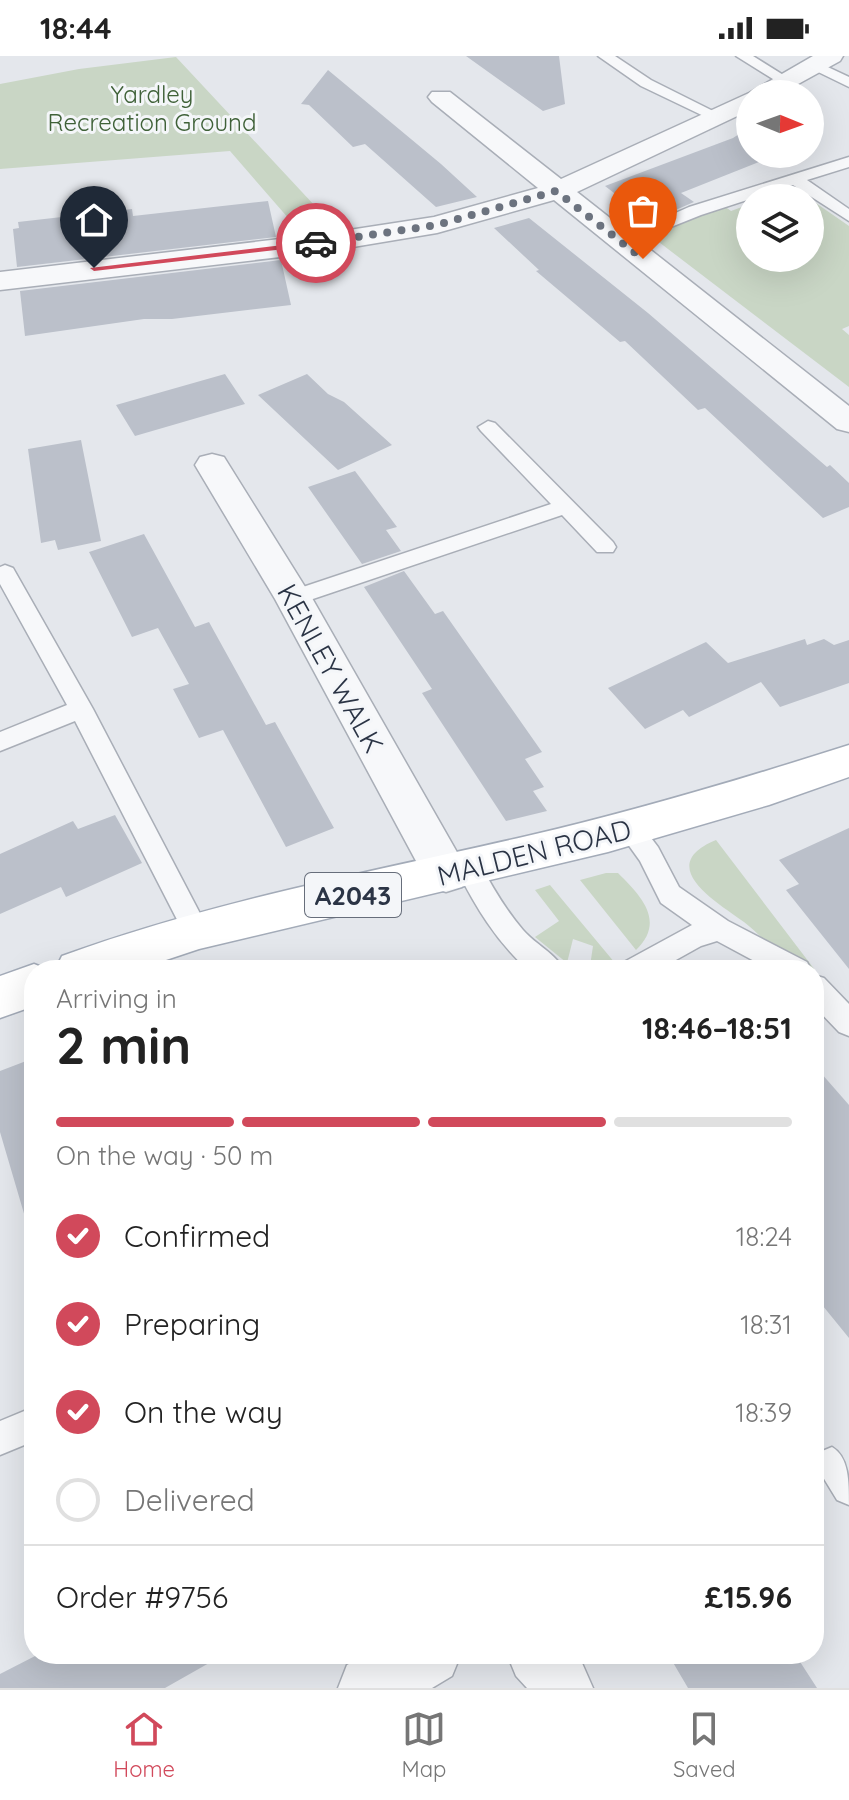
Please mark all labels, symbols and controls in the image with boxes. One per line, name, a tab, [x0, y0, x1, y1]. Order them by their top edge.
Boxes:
text: 18:44	[40, 9, 112, 47]
park label: Yardley Recreation Ground	[47, 79, 257, 137]
north arrow	[736, 80, 824, 168]
map controls	[736, 80, 824, 272]
pin	[609, 177, 677, 259]
button: layers	[736, 184, 824, 272]
pin	[60, 186, 128, 268]
icon: bag	[621, 189, 665, 233]
icon: home	[72, 198, 116, 242]
courier	[276, 203, 356, 283]
icon: car	[294, 221, 338, 265]
street label: KENLEY WALK	[270, 577, 392, 759]
street label: MALDEN ROAD	[434, 811, 634, 893]
road number: A2043	[305, 873, 401, 917]
text: Arriving in	[56, 982, 177, 1015]
text: 18:46–18:51	[642, 1009, 792, 1047]
text: 2 min	[56, 1012, 191, 1077]
text: On the way · 50 m	[56, 1139, 273, 1172]
icon: check	[56, 1214, 100, 1258]
text: Confirmed	[124, 1217, 270, 1255]
text: 18:24	[736, 1220, 792, 1253]
icon: check	[56, 1302, 100, 1346]
text: Preparing	[124, 1305, 260, 1343]
text: 18:31	[740, 1308, 792, 1341]
icon: check	[56, 1390, 100, 1434]
text: On the way	[124, 1393, 283, 1431]
text: 18:39	[735, 1396, 792, 1429]
text: Delivered	[124, 1481, 255, 1519]
text: Order #9756	[56, 1578, 228, 1616]
text: £15.96	[704, 1578, 792, 1616]
tab: Home	[113, 1707, 175, 1783]
tab: Map	[402, 1707, 446, 1783]
tab: Saved	[673, 1707, 736, 1783]

